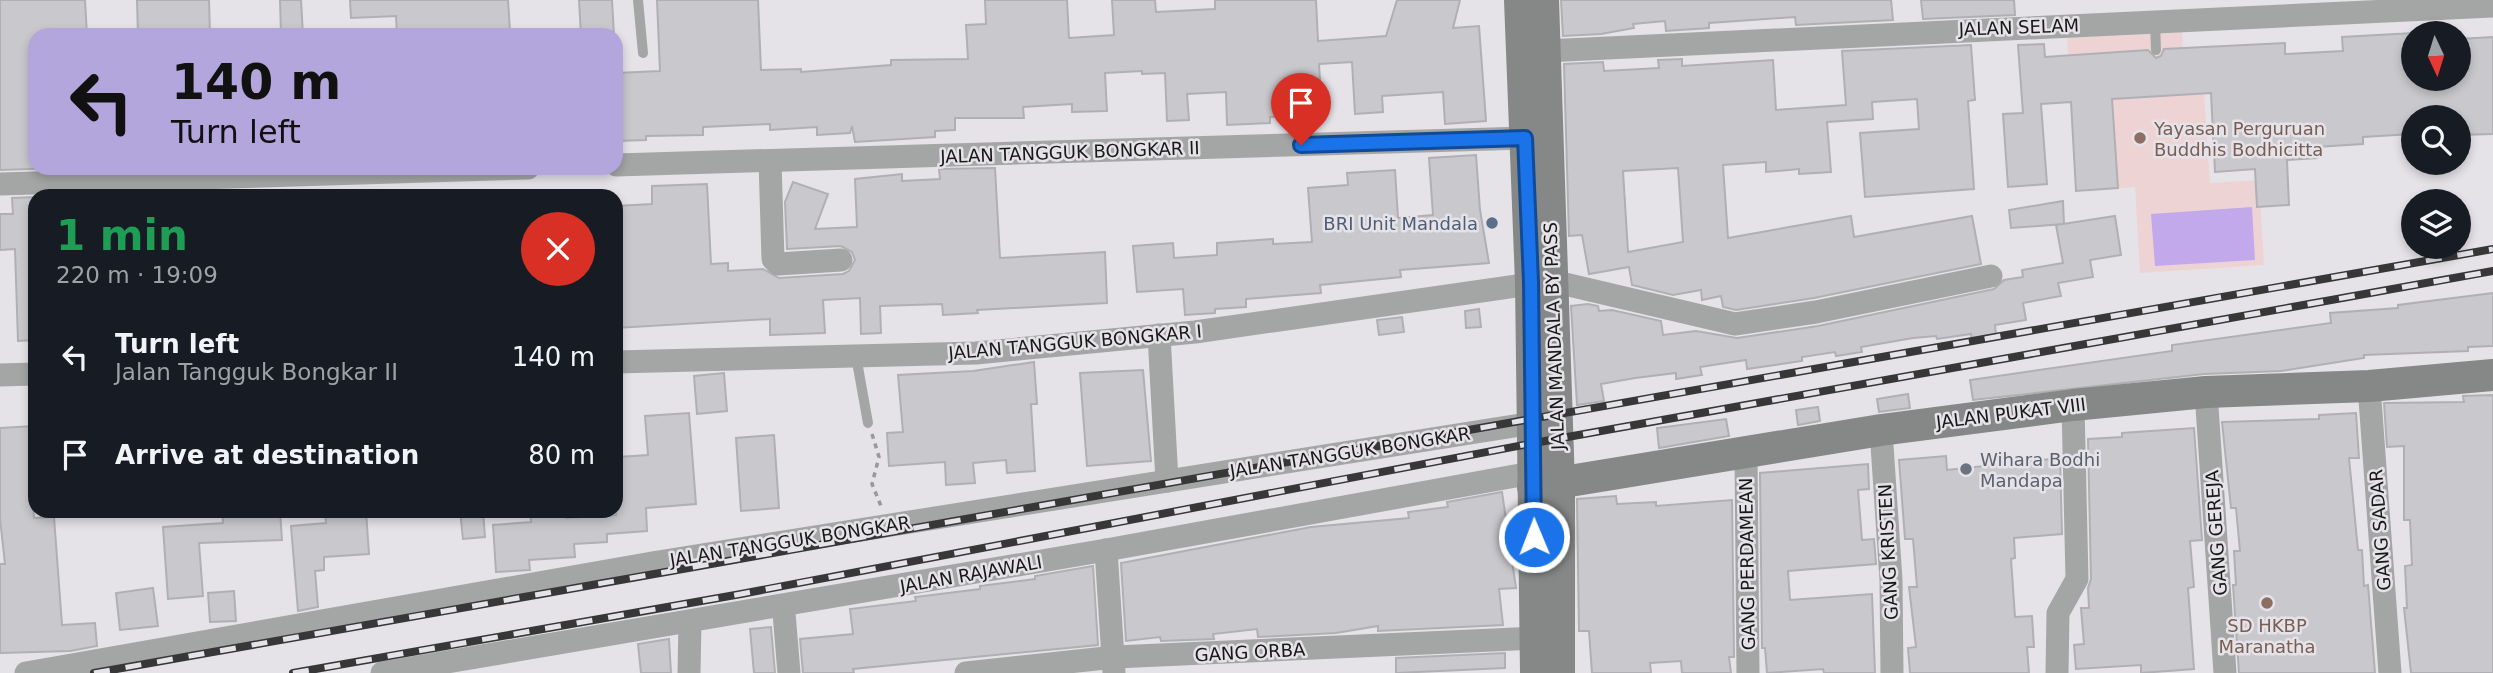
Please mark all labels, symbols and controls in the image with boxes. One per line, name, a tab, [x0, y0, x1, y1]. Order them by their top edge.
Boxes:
street label: JALAN SELAM	[1957, 14, 2080, 40]
north arrow	[2401, 21, 2471, 91]
map controls	[2401, 21, 2471, 259]
text: 140 m	[171, 54, 341, 111]
icon: left	[56, 56, 147, 147]
pin	[1271, 73, 1331, 145]
icon: arrive	[1282, 84, 1320, 122]
button: search	[2401, 105, 2471, 175]
text: Turn left	[171, 113, 301, 151]
place label: Yayasan Perguruan Buddhis Bodhicitta	[2153, 118, 2325, 160]
marker: Yayasan Perguruan Buddhis Bodhicitta	[2132, 130, 2148, 146]
street label: JALAN TANGGUK BONGKAR II	[939, 137, 1200, 167]
button: layers	[2401, 189, 2471, 259]
text: 1 min	[56, 211, 188, 260]
button: close	[521, 212, 595, 286]
place label: BRI Unit Mandala	[1323, 213, 1478, 234]
marker: BRI Unit Mandala	[1484, 215, 1500, 231]
street label: JALAN MANDALA BY PASS	[1540, 222, 1569, 451]
text: 220 m · 19:09	[56, 262, 218, 288]
street label: JALAN TANGGUK BONGKAR I	[946, 320, 1203, 364]
text: Turn left	[115, 329, 239, 359]
icon: left	[56, 338, 94, 376]
text: 140 m	[512, 342, 595, 372]
text: Jalan Tangguk Bongkar II	[115, 359, 398, 385]
street label: JALAN PUKAT VIII	[1934, 393, 2087, 433]
street label: JALAN TANGGUK BONGKAR	[1227, 423, 1472, 482]
icon: arrive	[56, 436, 94, 474]
text: Arrive at destination	[115, 440, 419, 470]
text: 80 m	[528, 440, 595, 470]
place label: Wihara Bodhi Mandapa	[1980, 449, 2100, 491]
marker: Wihara Bodhi Mandapa	[1958, 461, 1974, 477]
street label: GANG SADAR	[2365, 468, 2395, 592]
street label: GANG GEREJA	[2201, 469, 2231, 597]
street label: GANG PERDAMEAN	[1735, 477, 1759, 651]
street label: GANG KRISTEN	[1874, 483, 1902, 621]
position arrow	[1497, 500, 1571, 574]
street label: JALAN TANGGUK BONGKAR	[667, 512, 912, 571]
street label: JALAN RAJAWALI	[897, 551, 1044, 597]
marker: SD HKBP Maranatha	[2259, 595, 2275, 611]
place label: SD HKBP Maranatha	[2219, 615, 2315, 657]
street label: GANG ORBA	[1194, 639, 1307, 665]

